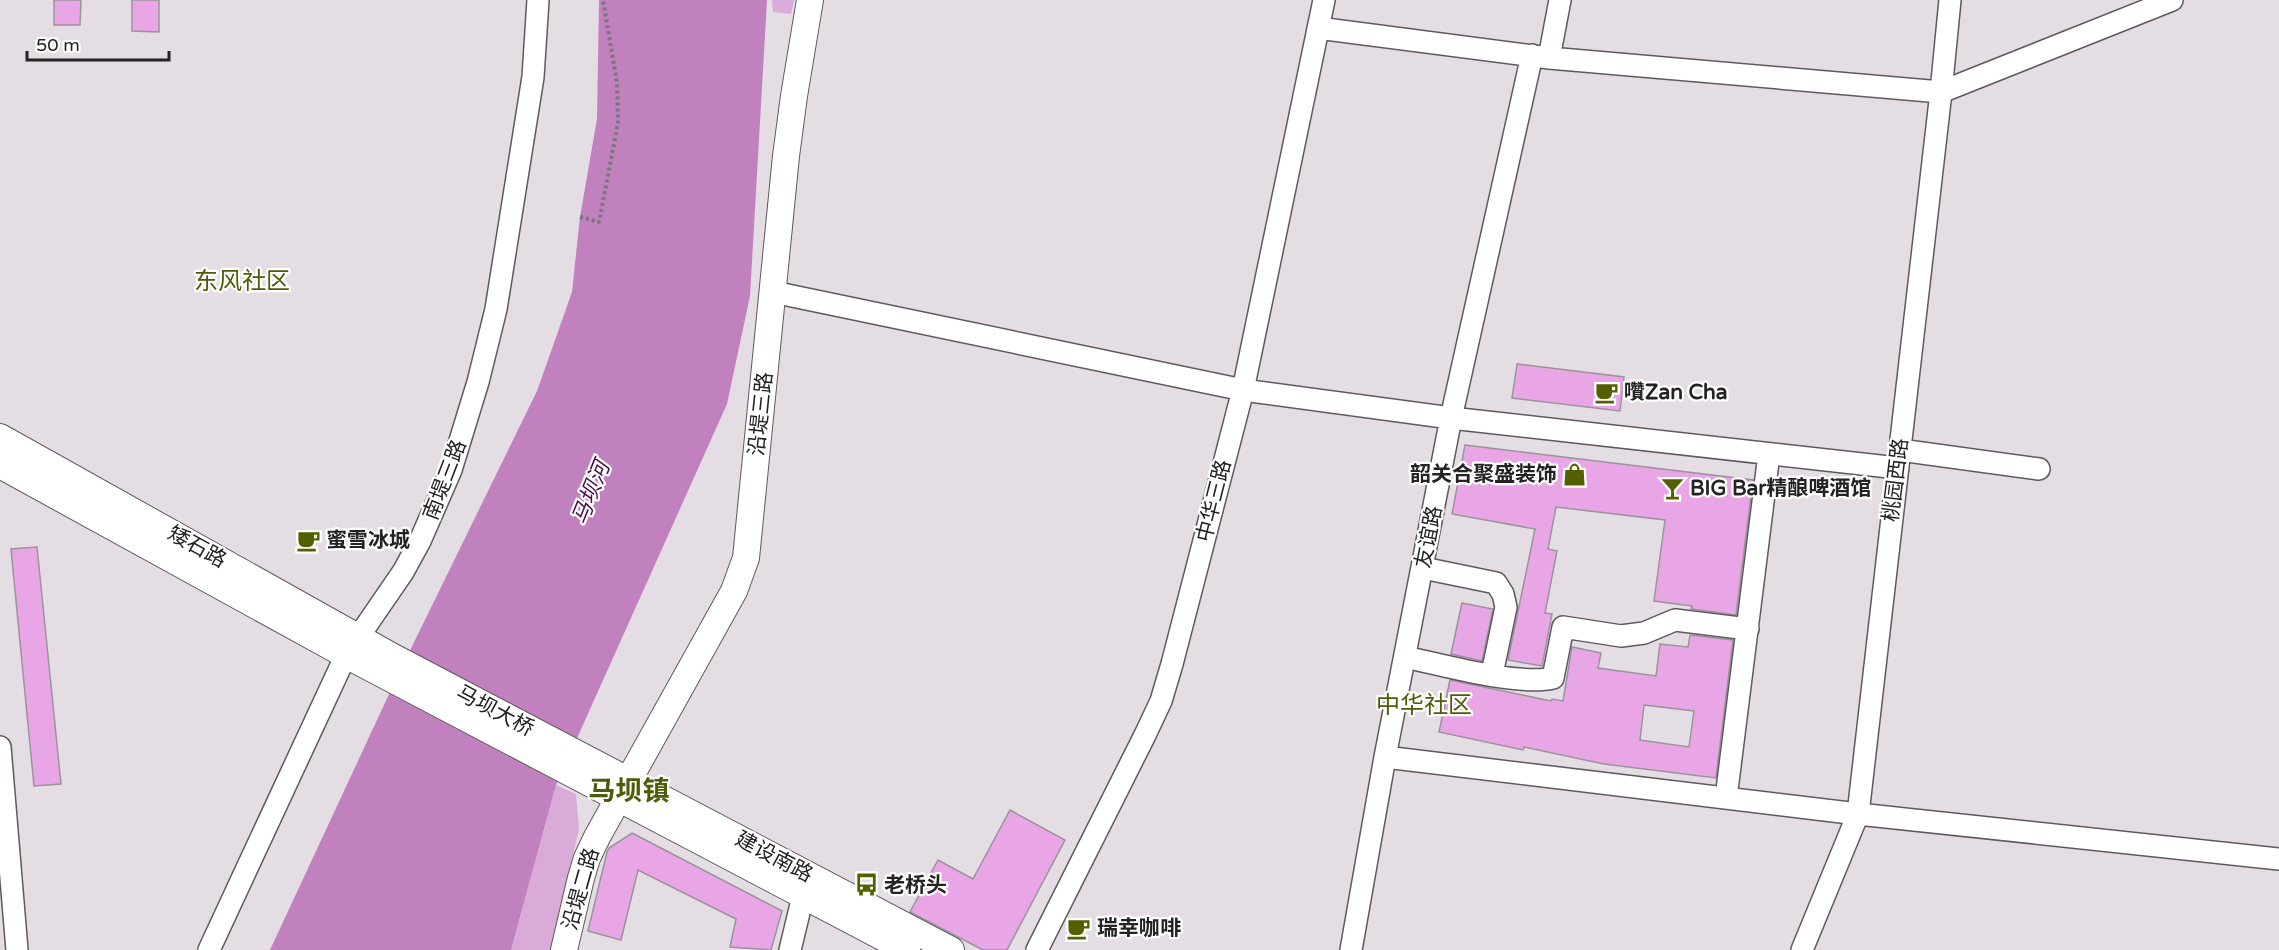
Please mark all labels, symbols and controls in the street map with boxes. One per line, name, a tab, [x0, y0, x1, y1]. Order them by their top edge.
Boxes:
scale bar	[27, 24, 170, 62]
text: 50 m	[36, 34, 80, 56]
district label: 东风社区	[194, 267, 290, 296]
street label: 沿堤三路	[744, 371, 778, 457]
cafe icon: 囋Zan Cha	[1593, 379, 1619, 405]
place label: 囋Zan Cha	[1624, 380, 1728, 405]
street label: 南堤三路	[418, 436, 472, 524]
street label: 桃园西路	[1878, 437, 1914, 523]
water label: 马坝河	[567, 454, 617, 528]
street label: 中华三路	[1192, 457, 1236, 545]
shop icon: 韶关合聚盛装饰	[1562, 461, 1588, 487]
place label: 韶关合聚盛装饰	[1410, 462, 1557, 487]
bar icon: BIG Bar精酿啤酒馆	[1659, 475, 1685, 501]
place label: BIG Bar精酿啤酒馆	[1690, 476, 1871, 501]
street label: 友谊路	[1411, 504, 1447, 570]
street label: 矮石路	[163, 521, 231, 573]
cafe icon: 蜜雪冰城	[295, 527, 321, 553]
place label: 蜜雪冰城	[326, 528, 410, 553]
street label: 马坝大桥	[452, 680, 538, 742]
district label: 中华社区	[1376, 691, 1472, 720]
district label: 马坝镇	[589, 775, 670, 808]
street label: 建设南路	[731, 826, 817, 888]
street label: 沿堤二路	[557, 845, 605, 933]
bus stop icon: 老桥头	[853, 872, 879, 898]
place label: 老桥头	[884, 873, 947, 898]
cafe icon: 瑞幸咖啡	[1066, 915, 1092, 941]
place label: 瑞幸咖啡	[1097, 916, 1181, 941]

